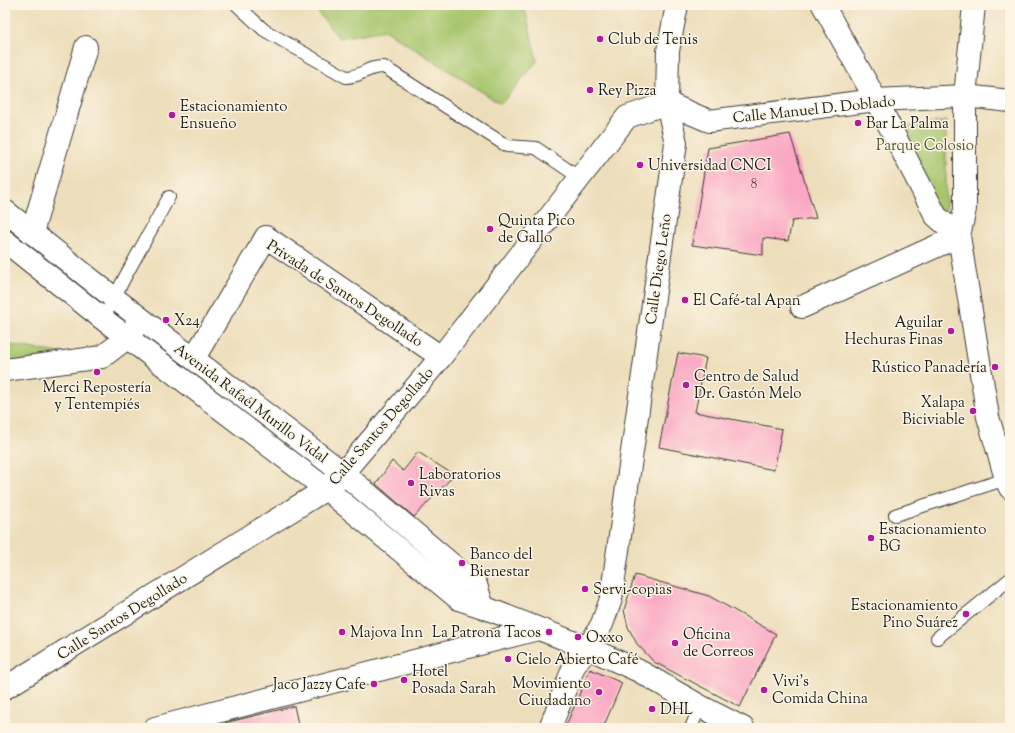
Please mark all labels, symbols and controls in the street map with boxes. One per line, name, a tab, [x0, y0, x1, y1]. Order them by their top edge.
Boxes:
place label: Club de Tenis	[608, 30, 698, 51]
marker: Club de Tenis	[595, 34, 605, 44]
place label: Rey Pizza	[598, 81, 657, 102]
marker: Rey Pizza	[585, 85, 595, 95]
street label: Calle Manuel D. Doblado	[732, 92, 897, 129]
place label: Estacionamiento Ensueño	[180, 97, 287, 135]
marker: Estacionamiento Ensueño	[167, 110, 177, 120]
place label: Bar La Palma	[866, 114, 949, 135]
marker: Bar La Palma	[853, 118, 863, 128]
park label: Parque Colosio	[876, 136, 974, 157]
place label: Universidad CNCI	[648, 156, 771, 177]
marker: Universidad CNCI	[635, 160, 645, 170]
house number: 8	[751, 176, 757, 194]
place label: Quinta Pico de Gallo	[498, 211, 575, 249]
street label: Calle Diego Leño	[641, 212, 678, 326]
marker: Quinta Pico de Gallo	[485, 224, 495, 234]
street label: Privada de Santos Degollado	[262, 236, 426, 353]
place label: El Café-tal Apan	[693, 291, 801, 312]
marker: El Café-tal Apan	[680, 295, 690, 305]
place label: X24	[174, 311, 200, 332]
place label: Aguilar Hechuras Finas	[844, 313, 943, 351]
marker: X24	[161, 315, 171, 325]
marker: Aguilar Hechuras Finas	[946, 326, 956, 336]
street label: Avenida Rafaél Murillo Vidal	[169, 339, 331, 469]
place label: Rústico Panadería	[872, 358, 987, 379]
marker: Rústico Panadería	[990, 362, 1000, 372]
street label: Calle Santos Degollado	[325, 363, 439, 490]
marker: Merci Repostería y Tentempiés	[92, 367, 102, 377]
place label: Centro de Salud Dr. Gastón Melo	[694, 367, 802, 405]
place label: Merci Repostería y Tentempiés	[43, 378, 152, 416]
marker: Centro de Salud Dr. Gastón Melo	[681, 380, 691, 390]
place label: Xalapa Biciviable	[902, 393, 965, 431]
marker: Xalapa Biciviable	[968, 406, 978, 416]
place label: Laboratorios Rivas	[419, 465, 501, 503]
marker: Laboratorios Rivas	[406, 478, 416, 488]
place label: Estacionamiento BG	[879, 520, 986, 558]
marker: Estacionamiento BG	[866, 533, 876, 543]
place label: Banco del Bienestar	[470, 545, 533, 583]
marker: Banco del Bienestar	[457, 558, 467, 568]
street label: Calle Santos Degollado	[54, 569, 192, 666]
place label: Servi-copias	[593, 580, 672, 601]
marker: Servi-copias	[580, 584, 590, 594]
place label: Estacionamiento Pino Suárez	[851, 596, 958, 634]
marker: Estacionamiento Pino Suárez	[961, 609, 971, 619]
place label: Majova Inn	[350, 623, 423, 644]
place label: La Patrona Tacos	[432, 623, 541, 644]
place label: Oficina de Correos	[683, 625, 754, 663]
marker: Majova Inn	[337, 627, 347, 637]
marker: La Patrona Tacos	[544, 627, 554, 637]
place label: Oxxo	[586, 628, 623, 649]
marker: Oxxo	[573, 632, 583, 642]
marker: Oficina de Correos	[670, 638, 680, 648]
place label: Cielo Abierto Café	[516, 650, 639, 671]
marker: Cielo Abierto Café	[503, 654, 513, 664]
place label: Hotel Posada Sarah	[412, 662, 496, 700]
place label: Vivi's Comida China	[772, 672, 868, 710]
place label: Movimiento Ciudadano	[512, 674, 591, 712]
place label: Jaco Jazzy Cafe	[272, 675, 366, 696]
marker: Hotel Posada Sarah	[399, 675, 409, 685]
marker: Jaco Jazzy Cafe	[369, 679, 379, 689]
marker: Vivi's Comida China	[759, 685, 769, 695]
marker: Movimiento Ciudadano	[594, 687, 604, 697]
place label: DHL	[660, 700, 693, 721]
marker: DHL	[647, 704, 657, 714]

